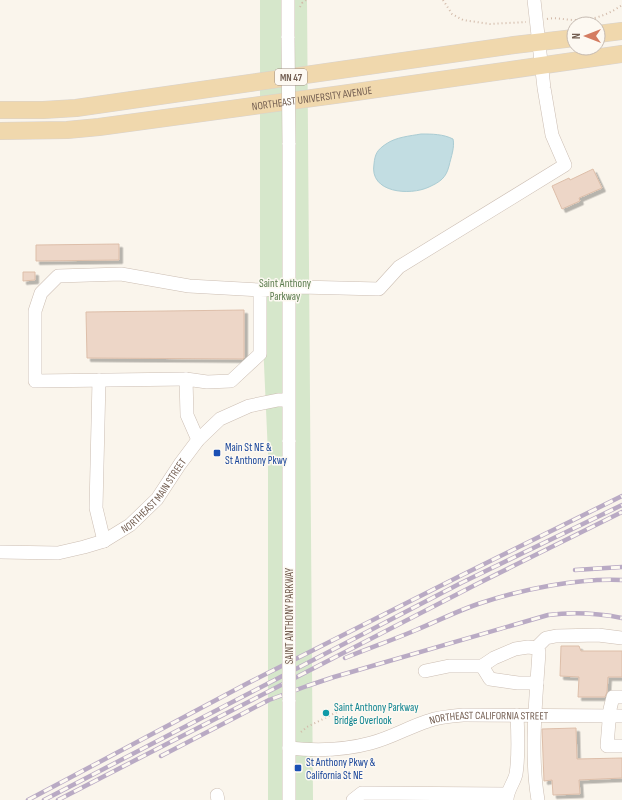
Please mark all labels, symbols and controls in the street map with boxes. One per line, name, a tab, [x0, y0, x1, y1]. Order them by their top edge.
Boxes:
north arrow	[566, 16, 606, 56]
text: N	[570, 33, 583, 39]
road number: MN 47	[275, 69, 307, 85]
street label: NORTHEAST UNIVERSITY AVENUE	[251, 84, 373, 113]
park label: Saint Anthony Parkway	[259, 277, 312, 303]
place label: Main St NE & St Anthony Pkwy	[225, 441, 288, 467]
marker: Main St NE & St Anthony Pkwy	[212, 448, 222, 458]
street label: NORTHEAST MAIN STREET	[119, 455, 189, 536]
street label: SAINT ANTHONY PARKWAY	[283, 567, 296, 664]
place label: Saint Anthony Parkway Bridge Overlook	[334, 701, 419, 727]
marker: Saint Anthony Parkway Bridge Overlook	[321, 708, 331, 718]
street label: NORTHEAST CALIFORNIA STREET	[428, 709, 549, 727]
place label: St Anthony Pkwy & California St NE	[306, 756, 376, 782]
marker: St Anthony Pkwy & California St NE	[293, 763, 303, 773]

